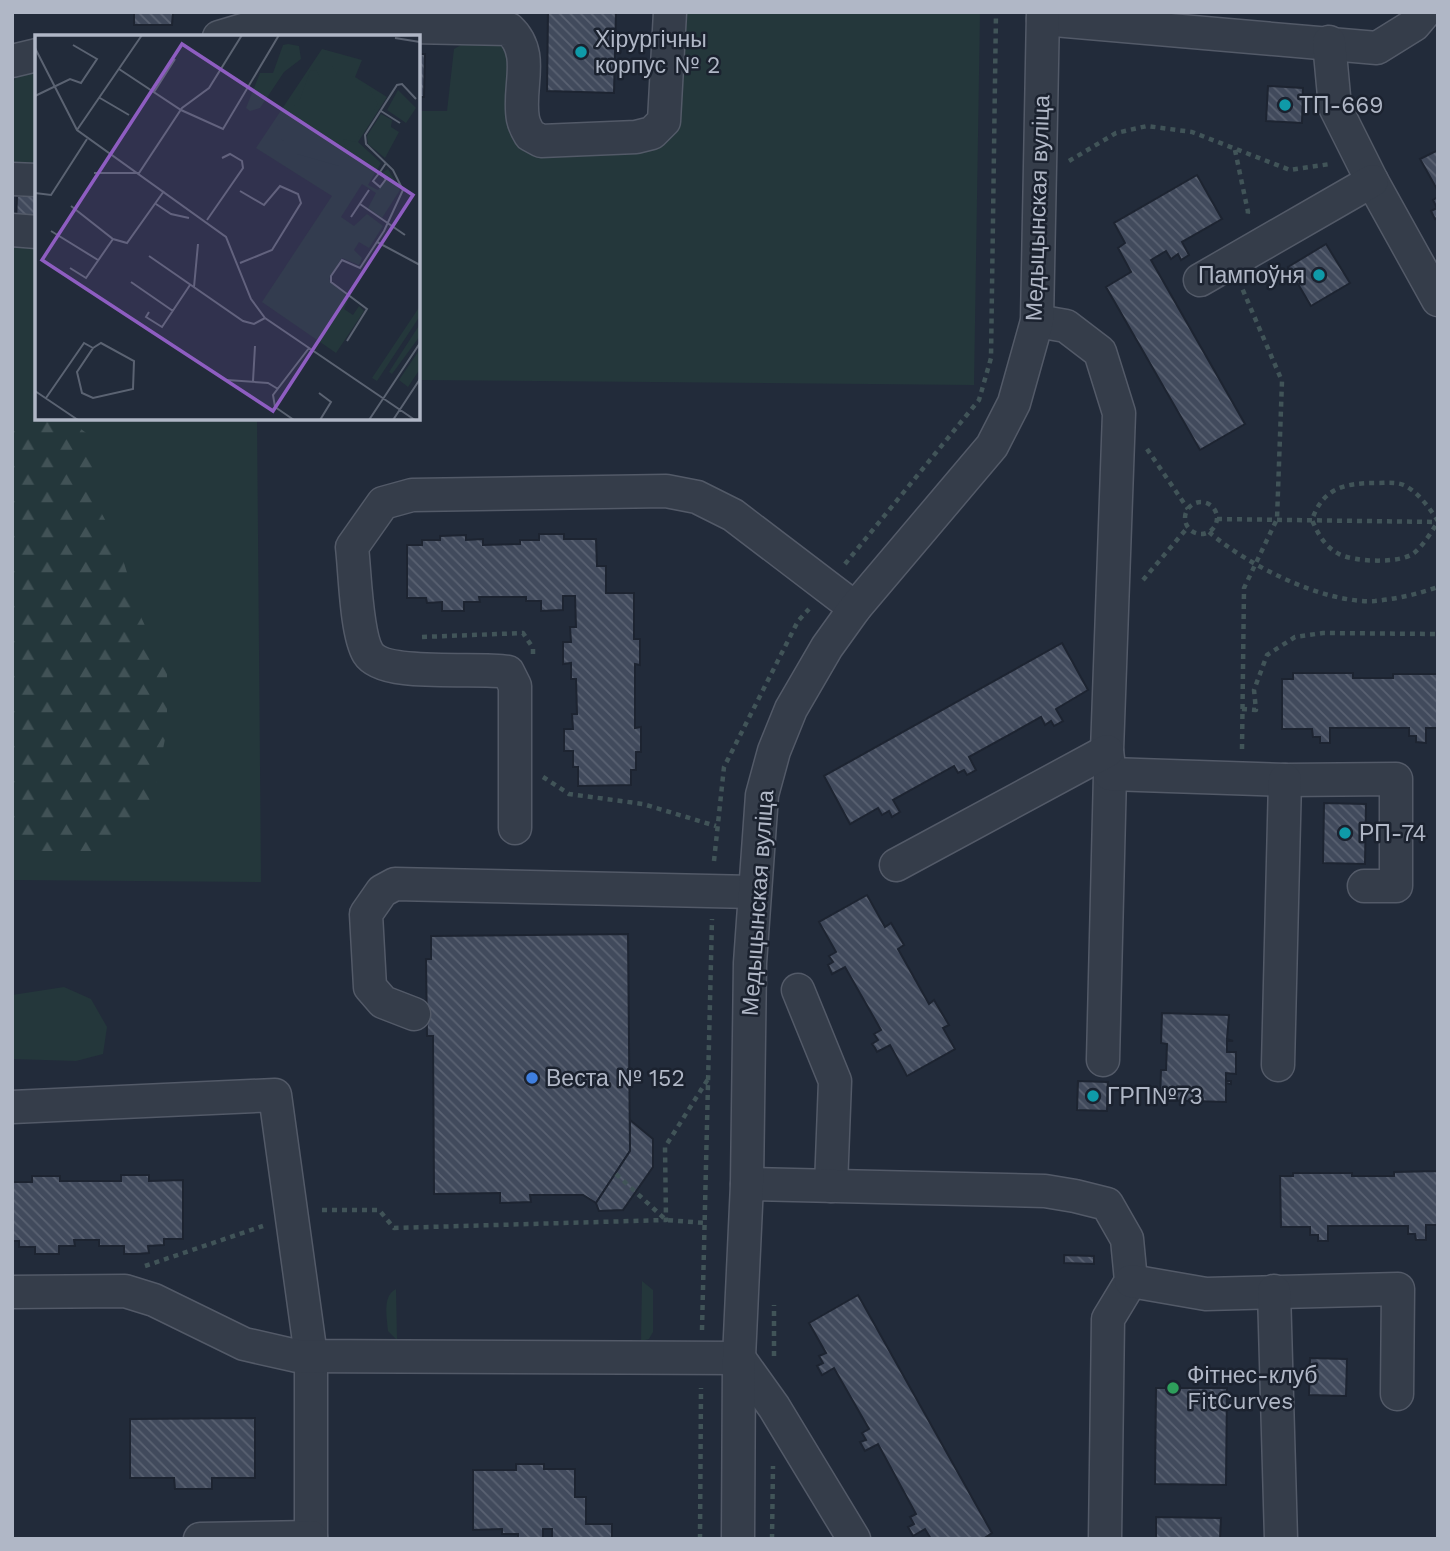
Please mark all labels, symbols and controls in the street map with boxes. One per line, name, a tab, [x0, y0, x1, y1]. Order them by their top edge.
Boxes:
place label: Хірургічны корпус № 2	[595, 26, 720, 79]
inset map	[35, 35, 420, 420]
marker: Хірургічны корпус № 2	[573, 44, 589, 60]
place label: ТП-669	[1299, 92, 1383, 119]
street label: Медыцынская вуліца	[1021, 94, 1055, 322]
marker: ТП-669	[1277, 97, 1293, 113]
place label: Пампоўня	[1198, 262, 1305, 289]
marker: Пампоўня	[1311, 267, 1327, 283]
street label: Медыцынская вуліца	[737, 789, 779, 1017]
place label: РП-74	[1359, 820, 1427, 847]
marker: РП-74	[1337, 825, 1353, 841]
place label: Веста № 152	[546, 1065, 685, 1092]
marker: Веста № 152	[524, 1070, 540, 1086]
place label: ГРП№73	[1107, 1083, 1203, 1110]
marker: ГРП№73	[1085, 1088, 1101, 1104]
place label: Фітнес-клуб FitCurves	[1187, 1362, 1318, 1415]
marker: Фітнес-клуб FitCurves	[1165, 1380, 1181, 1396]

